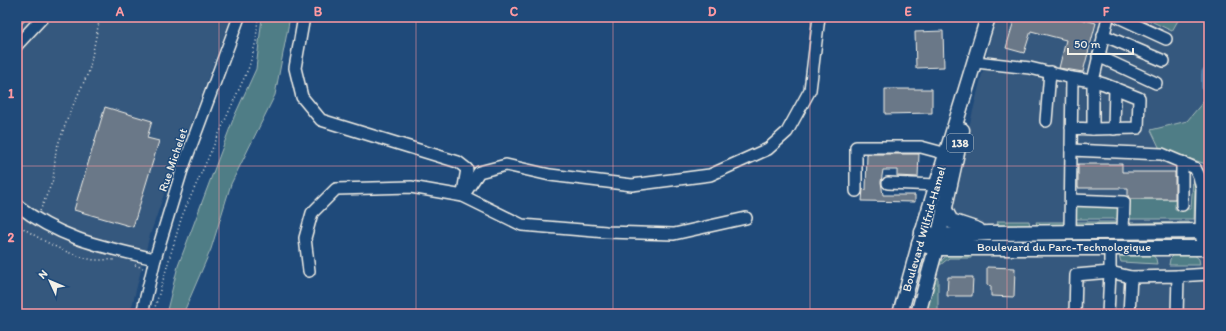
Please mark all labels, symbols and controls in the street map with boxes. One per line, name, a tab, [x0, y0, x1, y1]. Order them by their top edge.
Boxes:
text: A	[115, 4, 125, 19]
text: B	[314, 4, 323, 19]
text: C	[510, 4, 519, 19]
text: D	[708, 4, 717, 19]
text: E	[904, 4, 912, 19]
text: F	[1103, 4, 1110, 19]
scale bar	[1068, 30, 1133, 56]
text: 50 m	[1074, 37, 1100, 51]
text: 1	[8, 86, 14, 101]
street label: Rue Michelet	[156, 126, 191, 194]
road number: 138	[947, 134, 973, 152]
street label: Boulevard Wilfrid-Hamel	[899, 164, 949, 293]
text: 2	[8, 230, 15, 245]
street label: Boulevard du Parc-Technologique	[977, 240, 1151, 254]
north arrow	[30, 261, 70, 301]
text: N	[36, 267, 50, 282]

